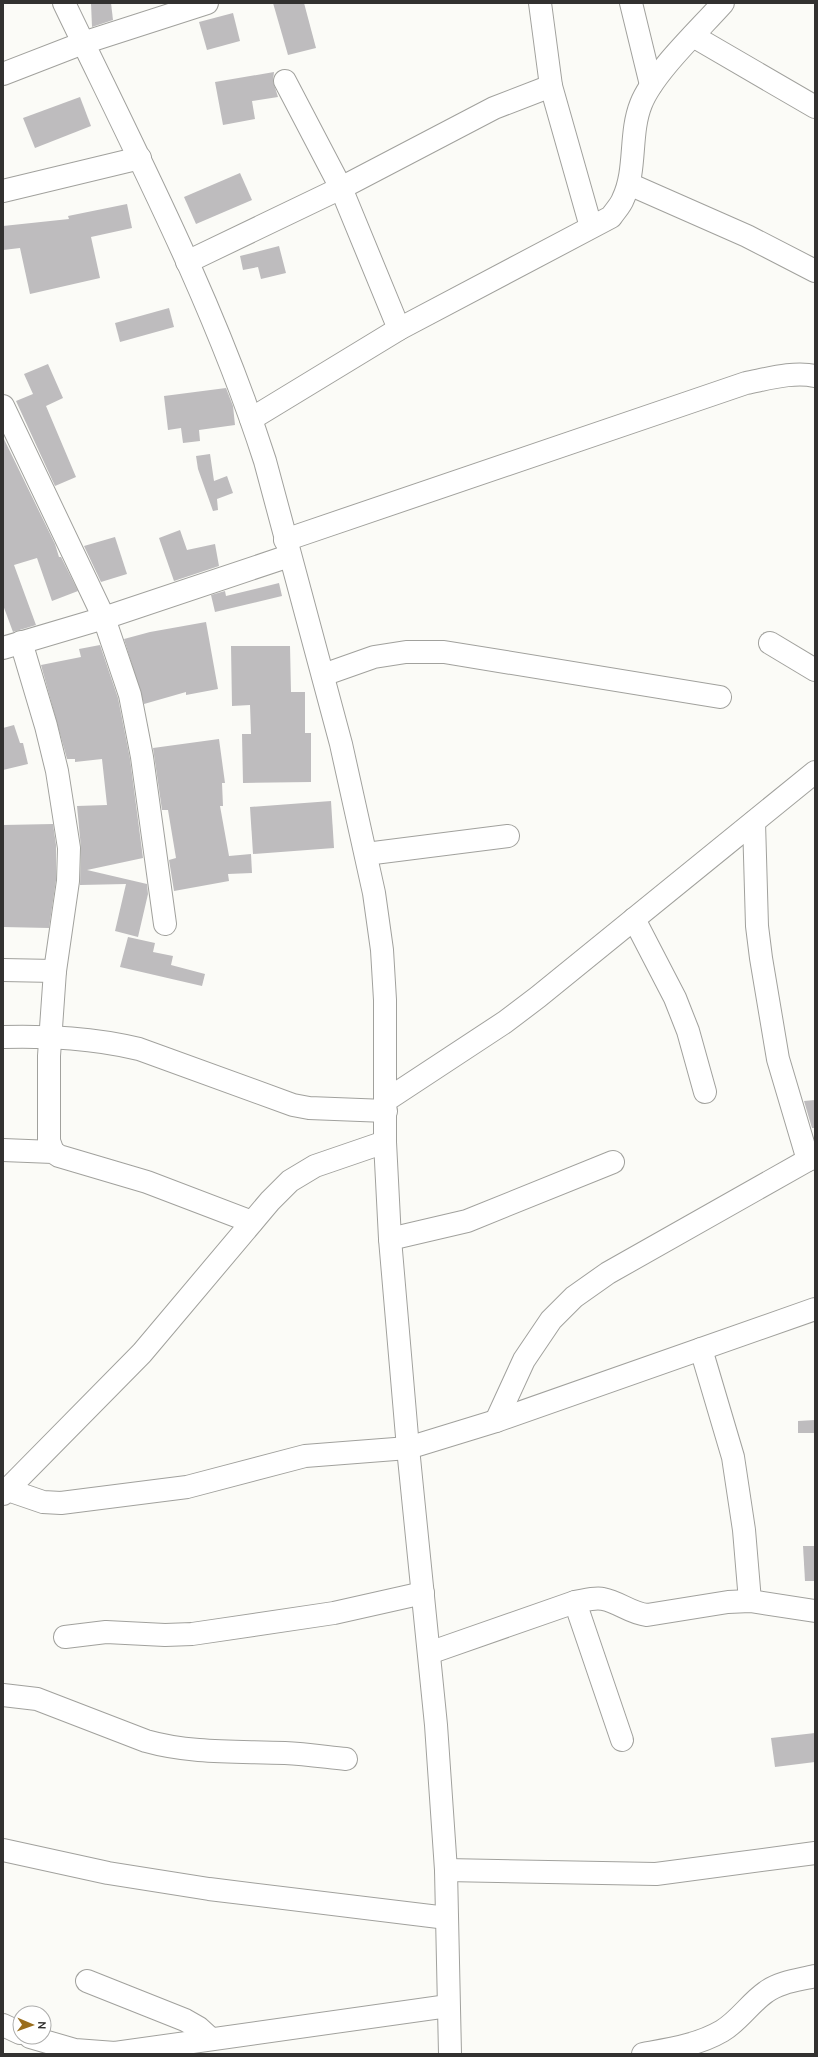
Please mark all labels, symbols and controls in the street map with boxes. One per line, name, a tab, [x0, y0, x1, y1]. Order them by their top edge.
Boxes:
north arrow	[12, 2005, 52, 2045]
text: N	[36, 2021, 48, 2030]

